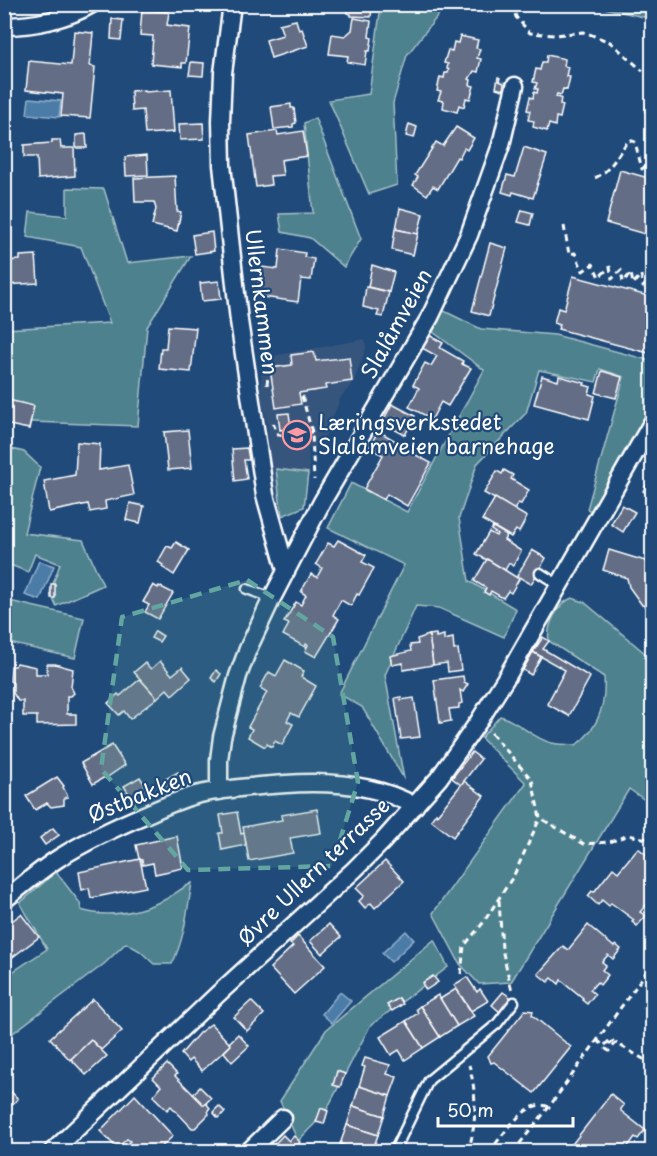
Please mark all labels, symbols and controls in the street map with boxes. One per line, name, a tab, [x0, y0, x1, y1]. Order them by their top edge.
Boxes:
street label: Ullernkammen	[238, 227, 288, 377]
street label: Slalåmveien	[352, 262, 439, 384]
place label: Læringsverkstedet Slalåmveien barnehage	[318, 405, 555, 461]
school or university icon: Læringsverkstedet Slalåmveien barnehage	[281, 419, 313, 451]
street label: Østbakken	[83, 759, 196, 829]
street label: Øvre Ullern terrasse	[229, 789, 396, 952]
scale bar	[438, 1090, 573, 1128]
text: 50 m	[447, 1096, 494, 1123]

